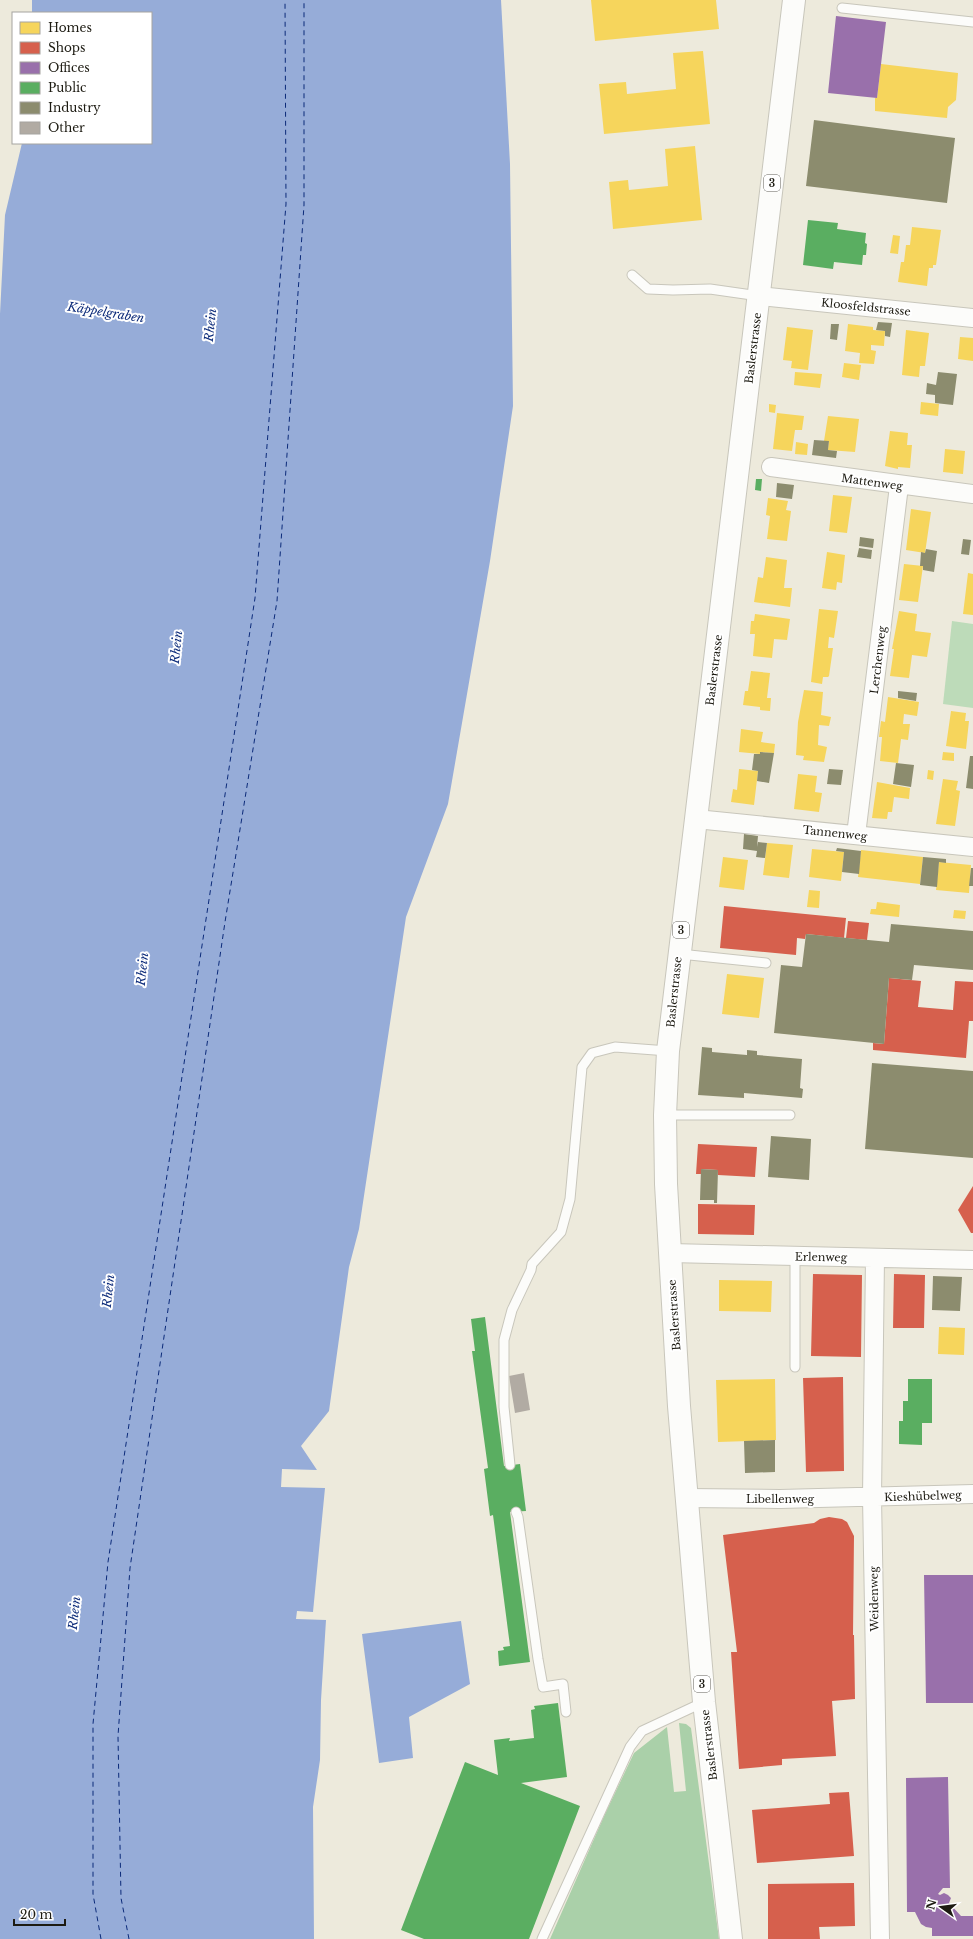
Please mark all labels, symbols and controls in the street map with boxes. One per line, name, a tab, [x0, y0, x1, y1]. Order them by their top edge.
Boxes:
legend	[12, 12, 152, 144]
text: Homes	[48, 20, 92, 35]
text: Shops	[48, 40, 85, 55]
text: Offices	[48, 60, 90, 75]
text: Public	[48, 80, 87, 95]
text: Industry	[48, 100, 101, 115]
text: Other	[48, 120, 85, 135]
road number: 3	[764, 175, 780, 191]
street label: Kloosfeldstrasse	[820, 295, 912, 319]
water label: Käppelgraben	[66, 298, 146, 326]
water label: Rhein	[201, 307, 219, 343]
street label: Baslerstrasse	[742, 312, 764, 384]
street label: Mattenweg	[840, 471, 904, 493]
street label: Lerchenweg	[867, 625, 889, 695]
water label: Rhein	[167, 629, 185, 665]
street label: Baslerstrasse	[703, 634, 725, 706]
street label: Tannenweg	[802, 823, 868, 843]
road number: 3	[673, 922, 689, 938]
water label: Rhein	[133, 951, 151, 987]
street label: Baslerstrasse	[663, 956, 685, 1028]
street label: Erlenweg	[795, 1250, 848, 1264]
water label: Rhein	[99, 1273, 117, 1309]
street label: Baslerstrasse	[665, 1279, 683, 1351]
street label: Kieshübelweg	[884, 1488, 962, 1504]
street label: Libellenweg	[746, 1492, 814, 1506]
street label: Weidenweg	[866, 1566, 882, 1633]
water label: Rhein	[65, 1595, 83, 1631]
road number: 3	[694, 1676, 710, 1692]
street label: Baslerstrasse	[698, 1709, 720, 1781]
north arrow	[921, 1887, 961, 1927]
text: N	[923, 1897, 939, 1911]
scale bar	[14, 1901, 65, 1927]
text: 20 m	[20, 1907, 52, 1922]

